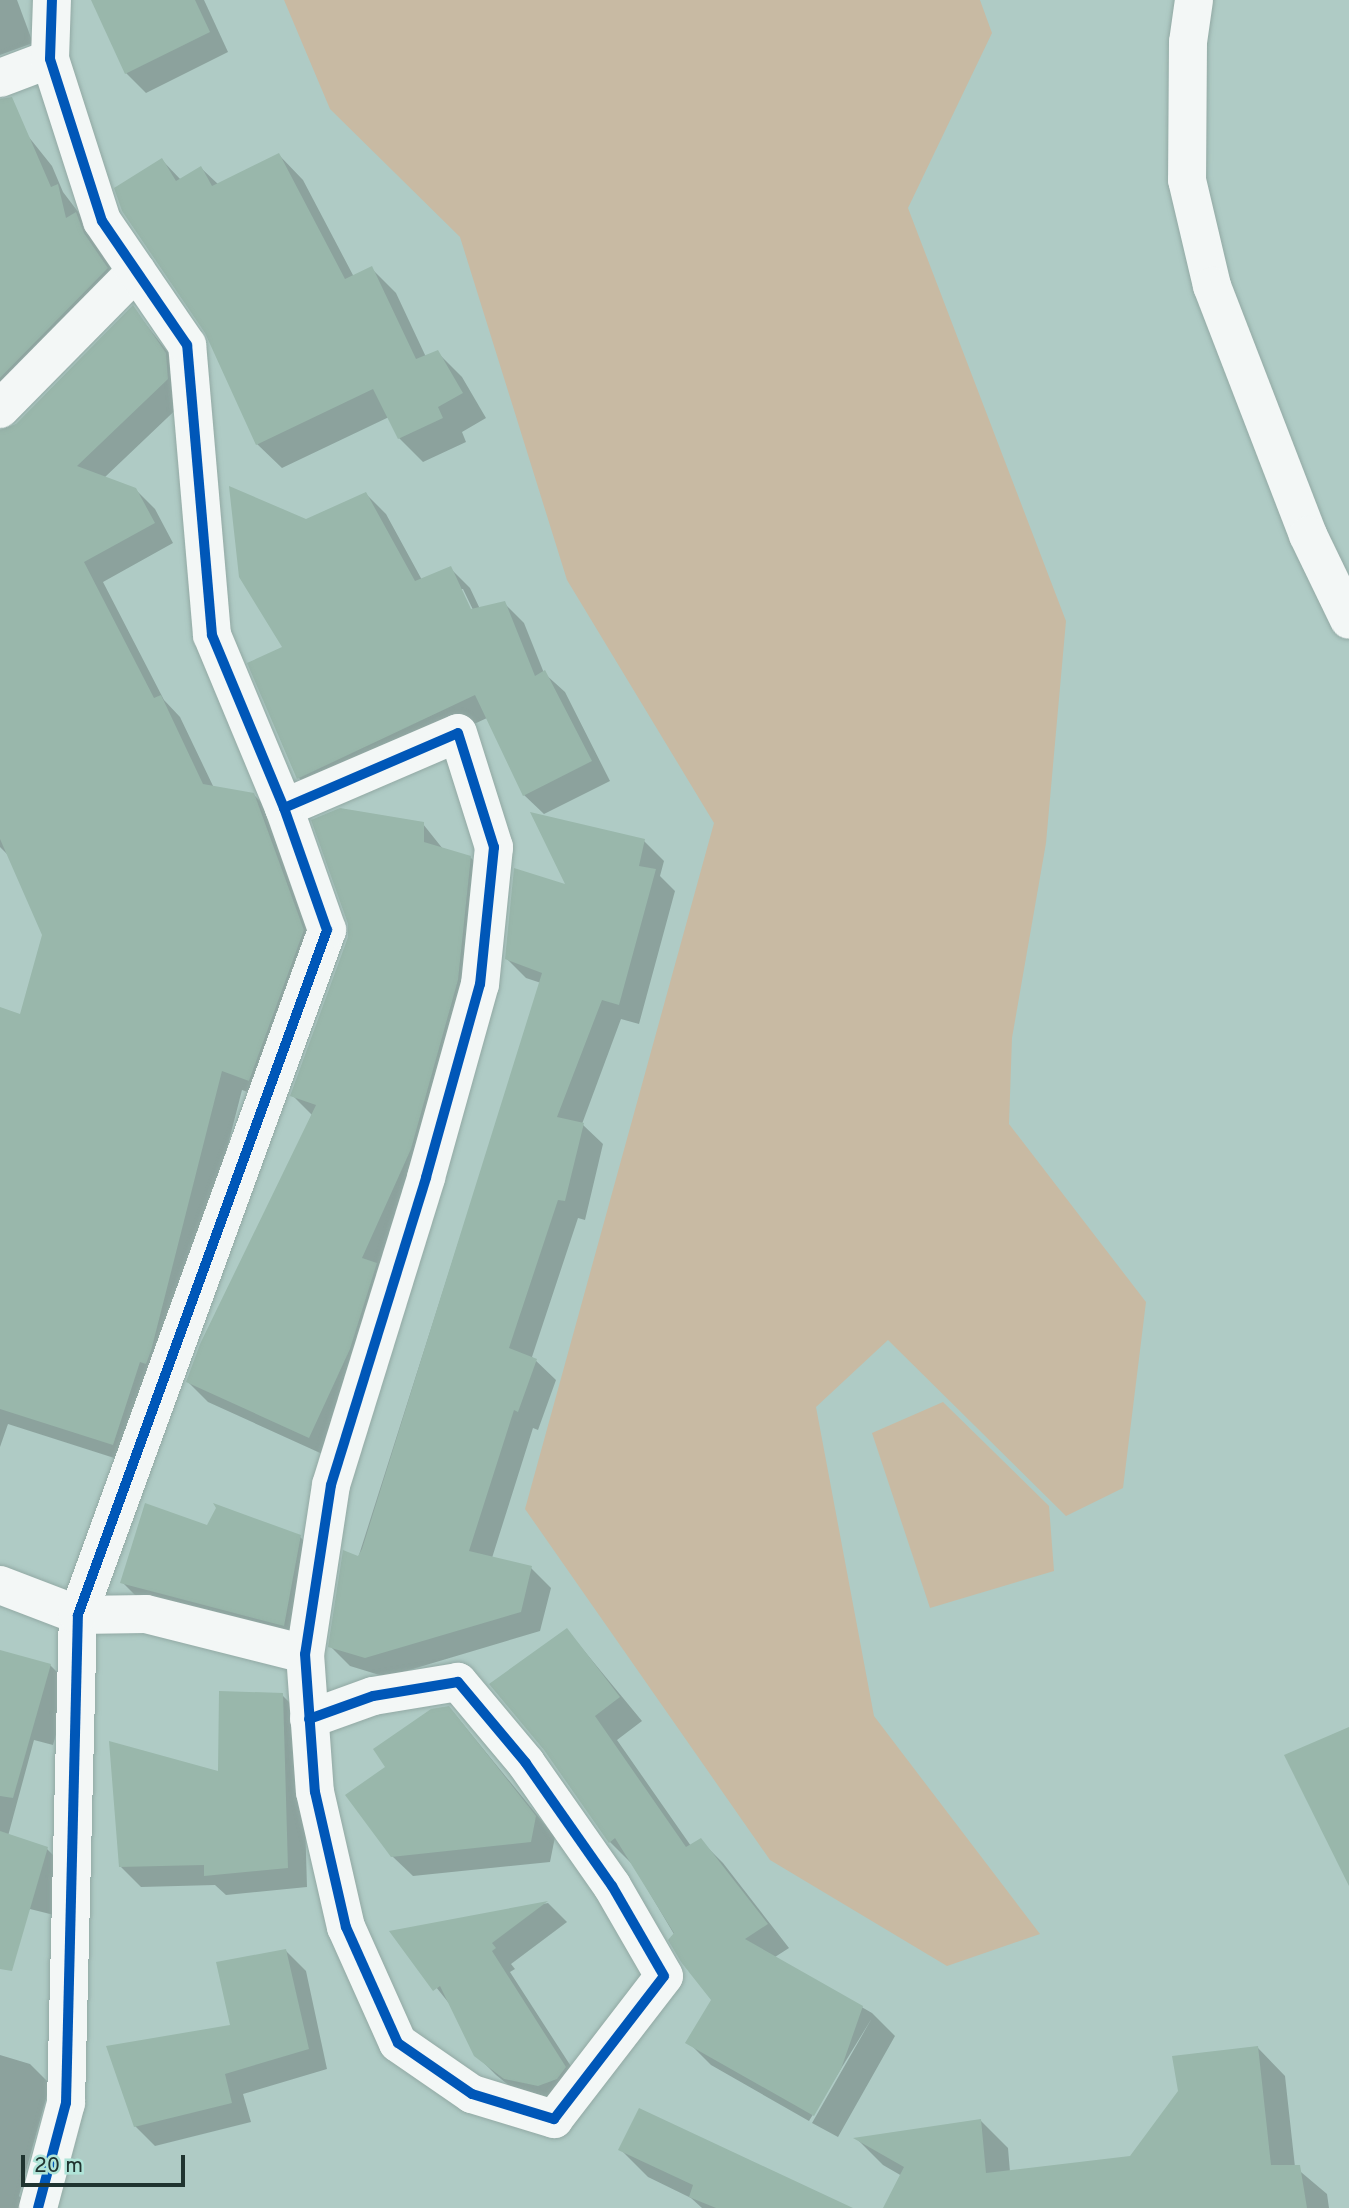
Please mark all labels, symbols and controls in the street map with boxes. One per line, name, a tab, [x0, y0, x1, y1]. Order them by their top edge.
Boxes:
scale bar	[24, 2142, 189, 2186]
text: 20 m	[34, 2153, 83, 2180]

